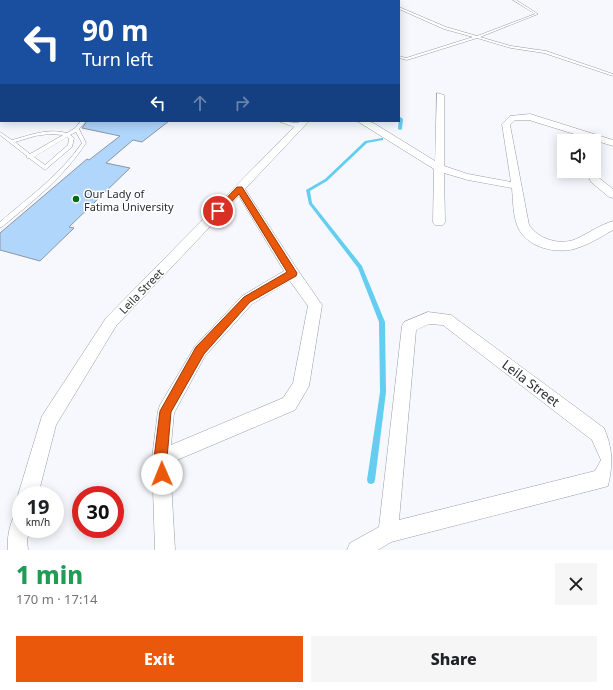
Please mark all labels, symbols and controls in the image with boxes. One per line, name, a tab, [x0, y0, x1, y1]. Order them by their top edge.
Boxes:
text: 90 m	[82, 11, 149, 49]
icon: left	[16, 16, 68, 68]
text: Turn left	[82, 47, 153, 71]
icon: left	[147, 92, 169, 114]
icon: ahead	[189, 92, 211, 114]
icon: right	[231, 92, 253, 114]
map controls	[557, 134, 601, 178]
button: sound	[557, 134, 601, 178]
place label: Our Lady of Fatima University	[84, 186, 174, 214]
marker: Our Lady of Fatima University	[71, 194, 81, 204]
pin	[201, 194, 235, 228]
icon: arrive	[207, 200, 229, 222]
street label: Leila Street	[116, 265, 166, 317]
street label: Leila Street	[498, 355, 564, 411]
position arrow	[141, 453, 183, 495]
speed limit sign: 30	[72, 486, 124, 538]
text: 19	[27, 493, 49, 520]
text: km/h	[26, 515, 50, 529]
text: 1 min	[16, 558, 83, 591]
button: close	[555, 563, 597, 605]
text: 170 m · 17:14	[16, 590, 97, 608]
button: Exit	[16, 636, 303, 682]
button: Share	[311, 636, 597, 682]

